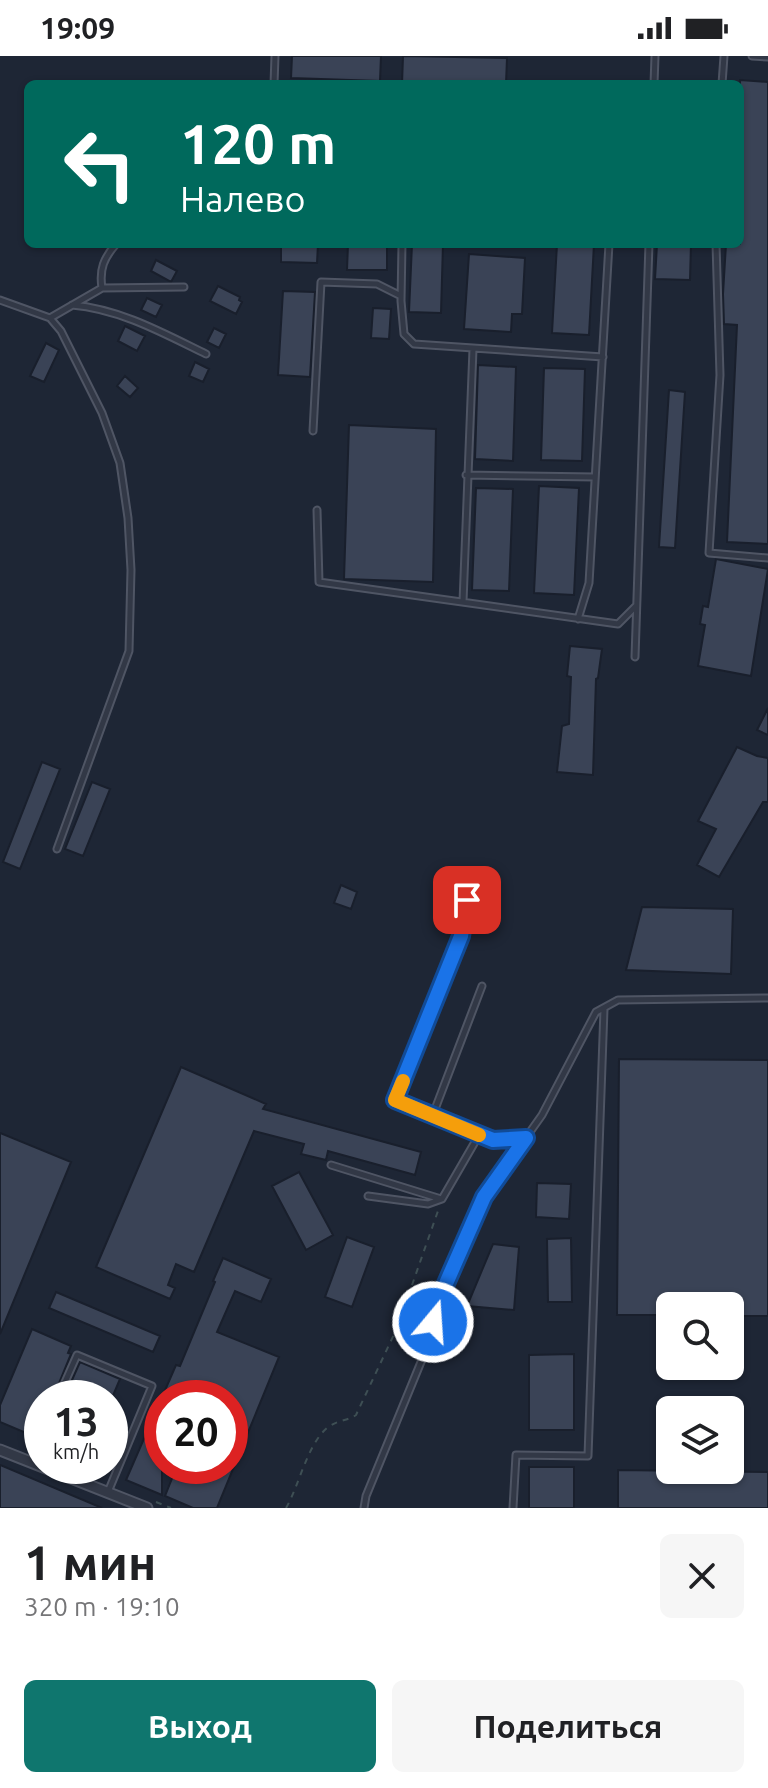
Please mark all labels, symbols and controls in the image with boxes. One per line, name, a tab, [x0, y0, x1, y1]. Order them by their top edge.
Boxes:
text: 19:09	[40, 11, 115, 45]
icon: left	[48, 112, 152, 216]
text: 120 m	[180, 112, 336, 175]
text: Налево	[180, 178, 305, 219]
pin	[433, 866, 501, 934]
icon: arrive	[445, 878, 489, 922]
position arrow	[391, 1280, 475, 1364]
map controls	[656, 1292, 744, 1484]
button: search	[656, 1292, 744, 1380]
speed limit sign: 20	[144, 1380, 248, 1484]
button: layers	[656, 1396, 744, 1484]
text: 13	[53, 1399, 99, 1444]
text: km/h	[53, 1440, 99, 1463]
button: close	[660, 1534, 744, 1618]
text: 1 мин	[24, 1535, 156, 1589]
text: 320 m · 19:10	[24, 1592, 180, 1621]
button: Выход	[24, 1680, 376, 1772]
button: Поделиться	[392, 1680, 744, 1772]

